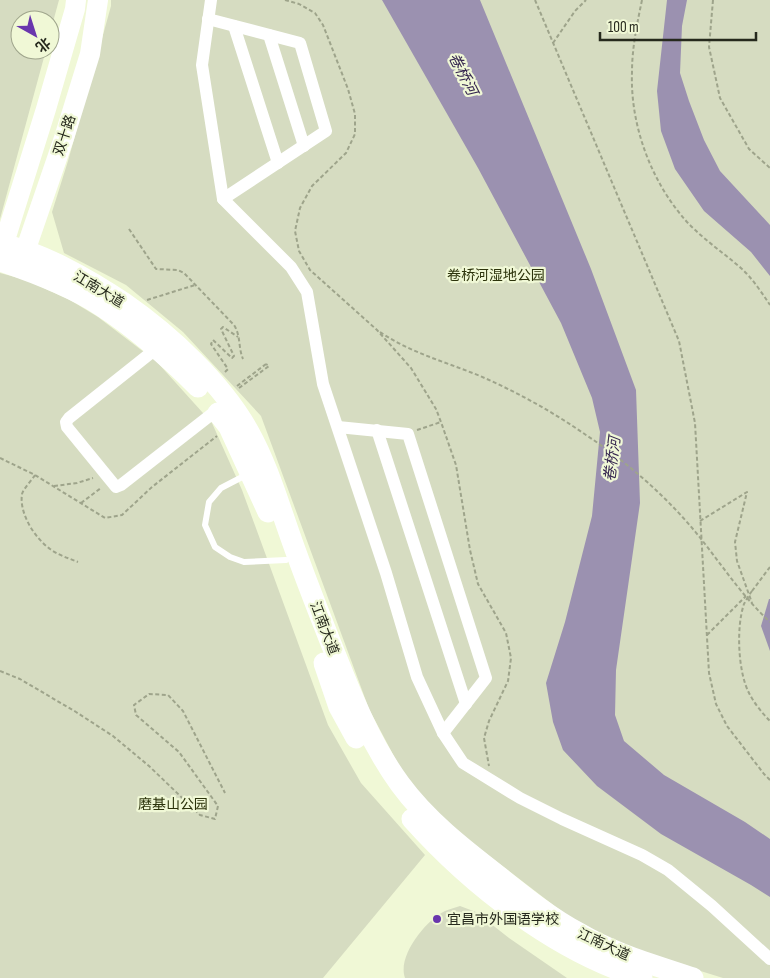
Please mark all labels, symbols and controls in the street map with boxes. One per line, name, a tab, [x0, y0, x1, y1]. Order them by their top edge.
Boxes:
north arrow	[10, 10, 60, 60]
scale bar	[600, 10, 756, 42]
text: 100 m	[608, 18, 639, 37]
text: 北	[32, 34, 54, 56]
water label: 卷桥河	[444, 50, 483, 101]
street label: 双十路	[50, 113, 79, 158]
park label: 卷桥河湿地公园	[447, 267, 545, 284]
street label: 江南大道	[70, 268, 127, 311]
water label: 卷桥河	[600, 433, 625, 483]
street label: 江南大道	[307, 599, 343, 657]
park label: 磨基山公园	[138, 796, 208, 813]
place label: 宜昌市外国语学校	[447, 911, 559, 928]
marker: 宜昌市外国语学校	[431, 913, 443, 925]
street label: 江南大道	[575, 925, 633, 964]

